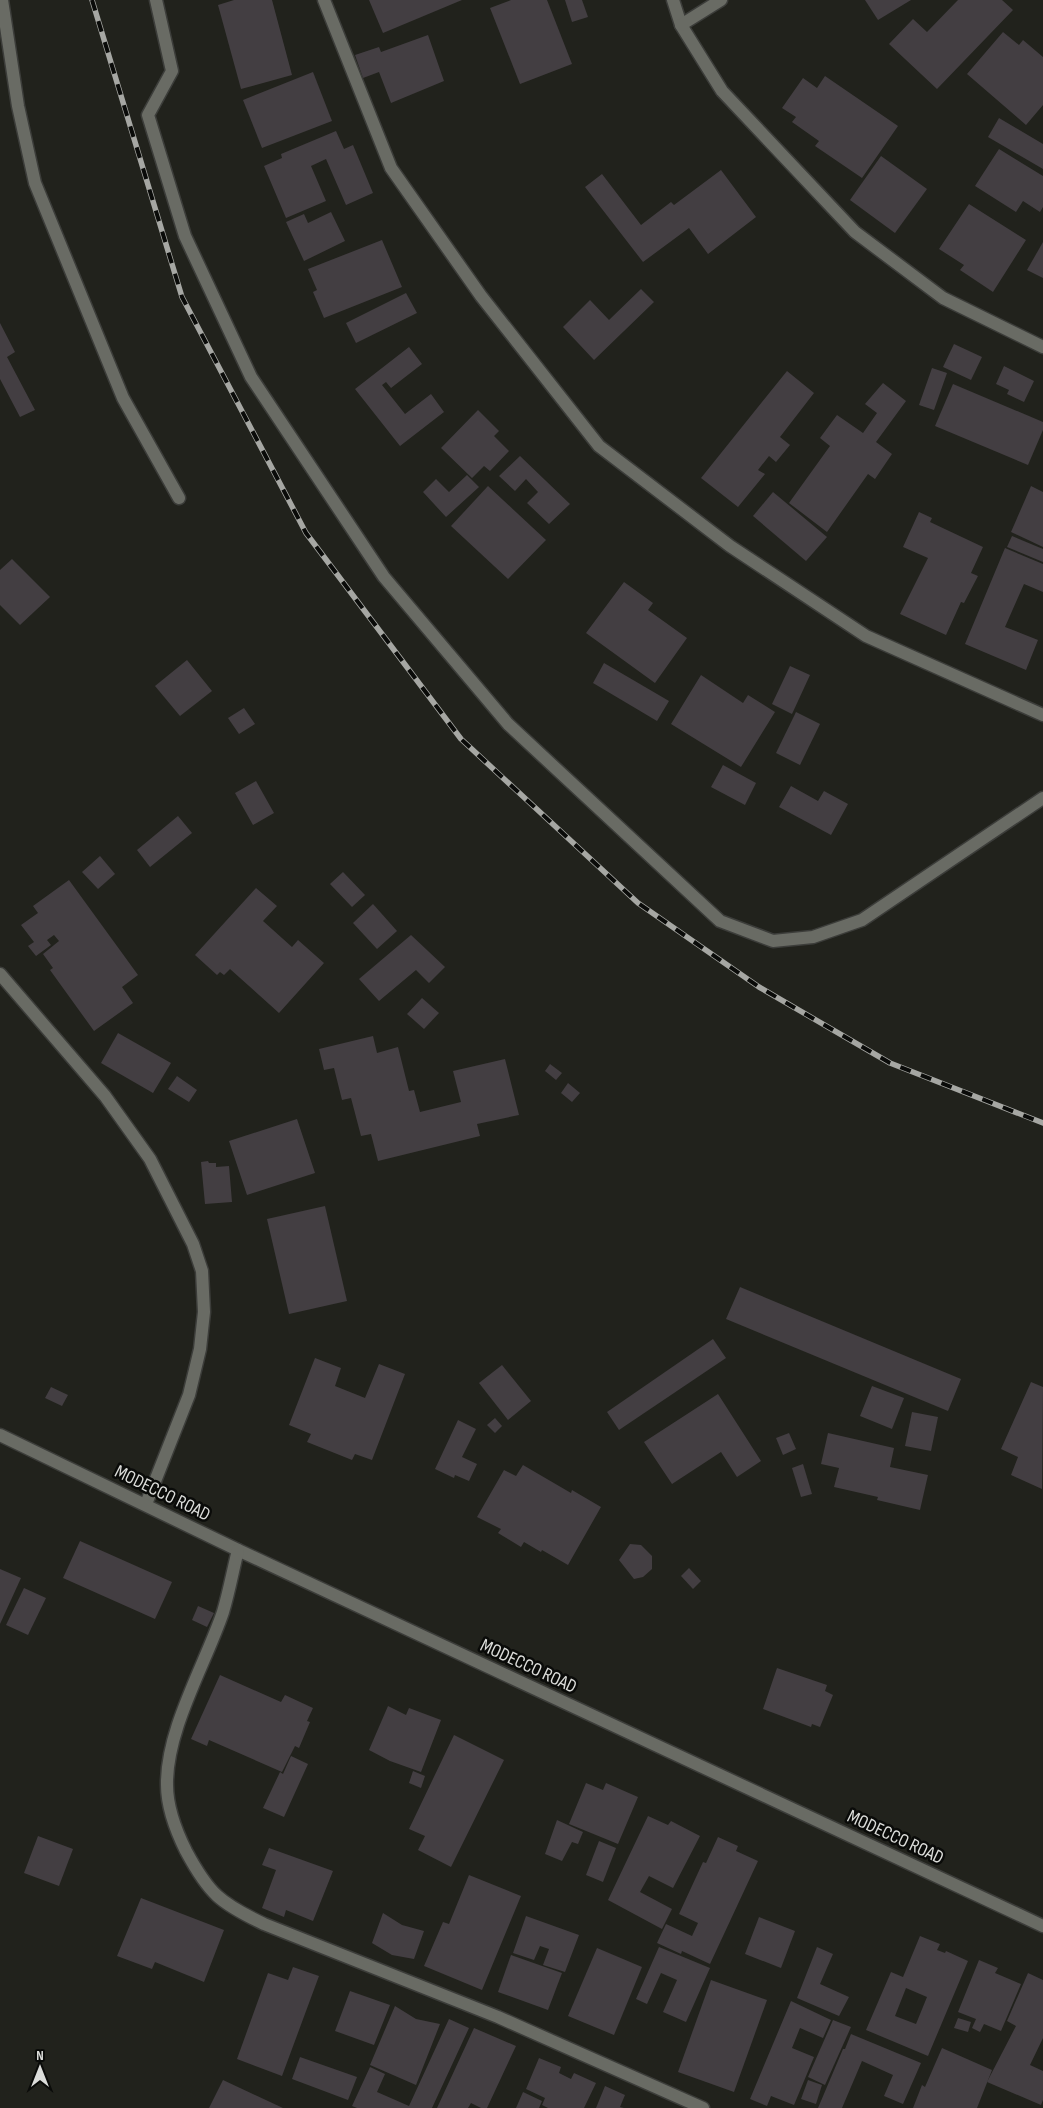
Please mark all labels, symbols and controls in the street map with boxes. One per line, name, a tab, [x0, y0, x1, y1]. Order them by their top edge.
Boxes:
street label: MODECCO ROAD	[111, 1460, 214, 1526]
street label: MODECCO ROAD	[477, 1634, 580, 1699]
street label: MODECCO ROAD	[844, 1805, 947, 1870]
north arrow	[15, 2043, 65, 2093]
text: N	[36, 2047, 44, 2064]

